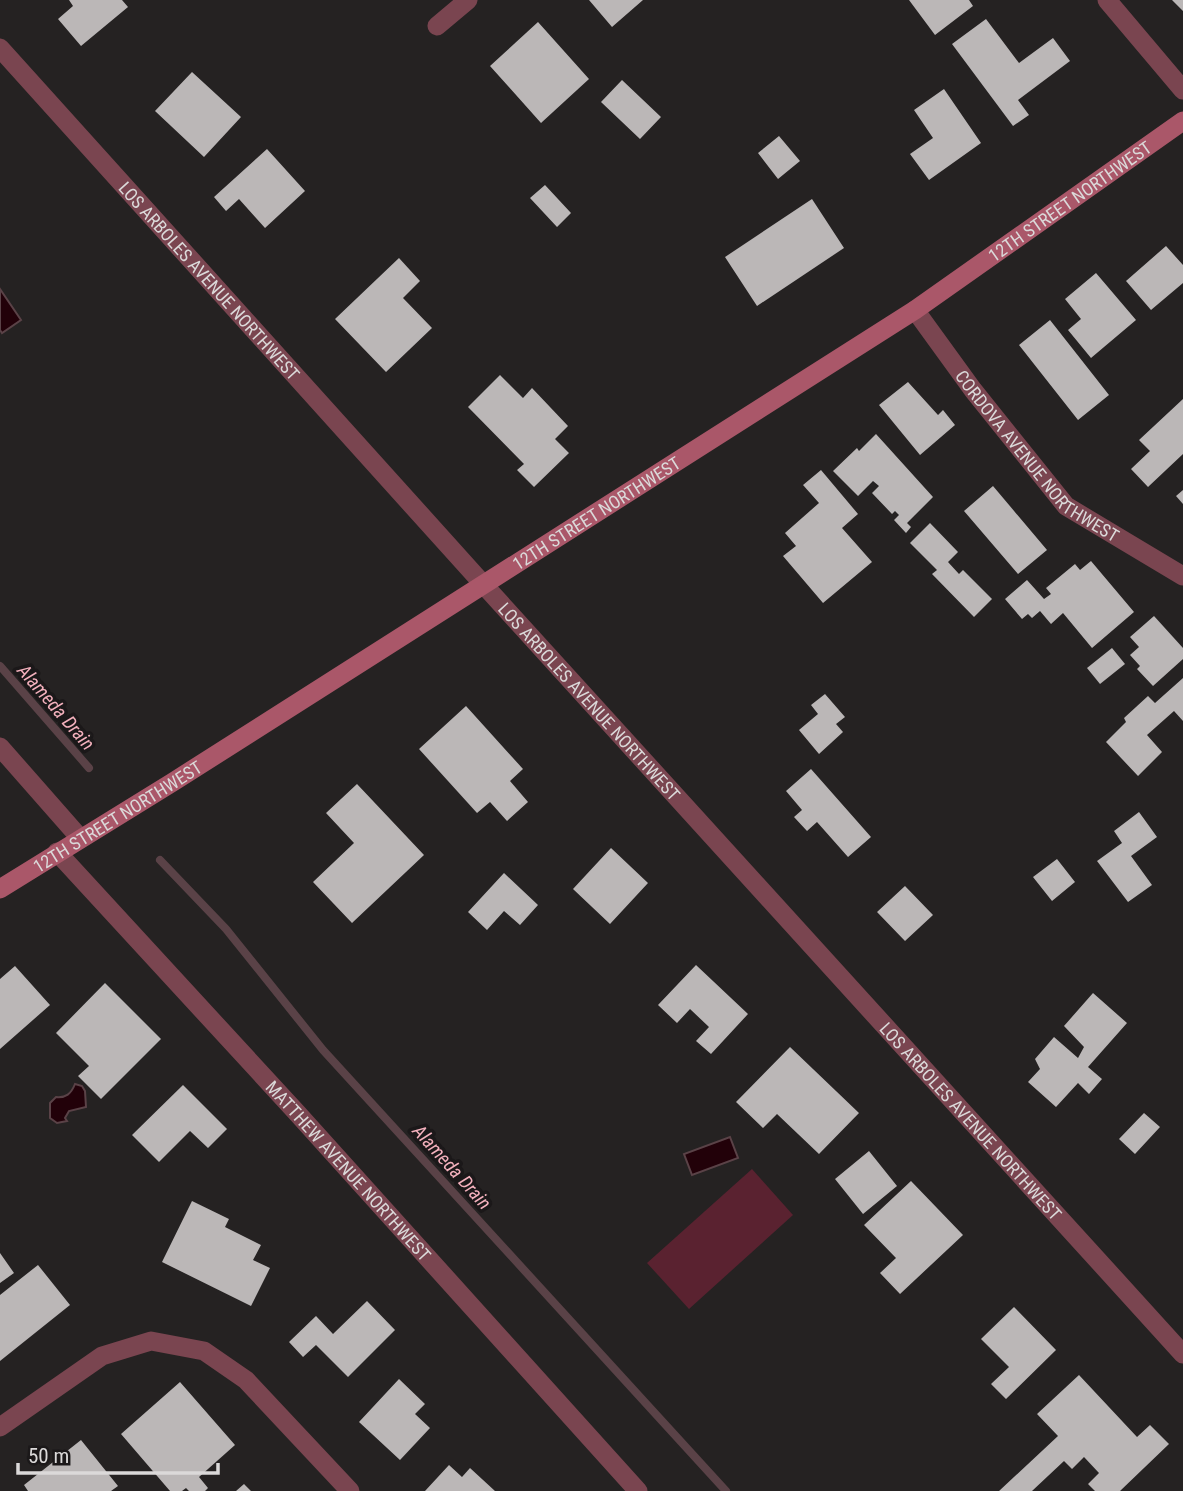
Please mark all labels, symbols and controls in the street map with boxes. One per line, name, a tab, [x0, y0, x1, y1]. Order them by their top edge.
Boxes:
street label: 12TH STREET NORTHWEST	[984, 136, 1155, 266]
street label: LOS ARBOLES AVENUE NORTHWEST	[115, 177, 304, 384]
street label: CORDOVA AVENUE NORTHWEST	[951, 366, 1123, 546]
street label: 12TH STREET NORTHWEST	[508, 452, 684, 574]
street label: LOS ARBOLES AVENUE NORTHWEST	[494, 598, 685, 804]
water label: Alameda Drain	[12, 659, 100, 755]
street label: 12TH STREET NORTHWEST	[29, 756, 206, 877]
street label: LOS ARBOLES AVENUE NORTHWEST	[876, 1018, 1066, 1224]
street label: MATTHEW AVENUE NORTHWEST	[262, 1076, 436, 1265]
water label: Alameda Drain	[407, 1119, 496, 1214]
scale bar	[18, 1432, 217, 1476]
text: 50 m	[28, 1444, 69, 1468]

